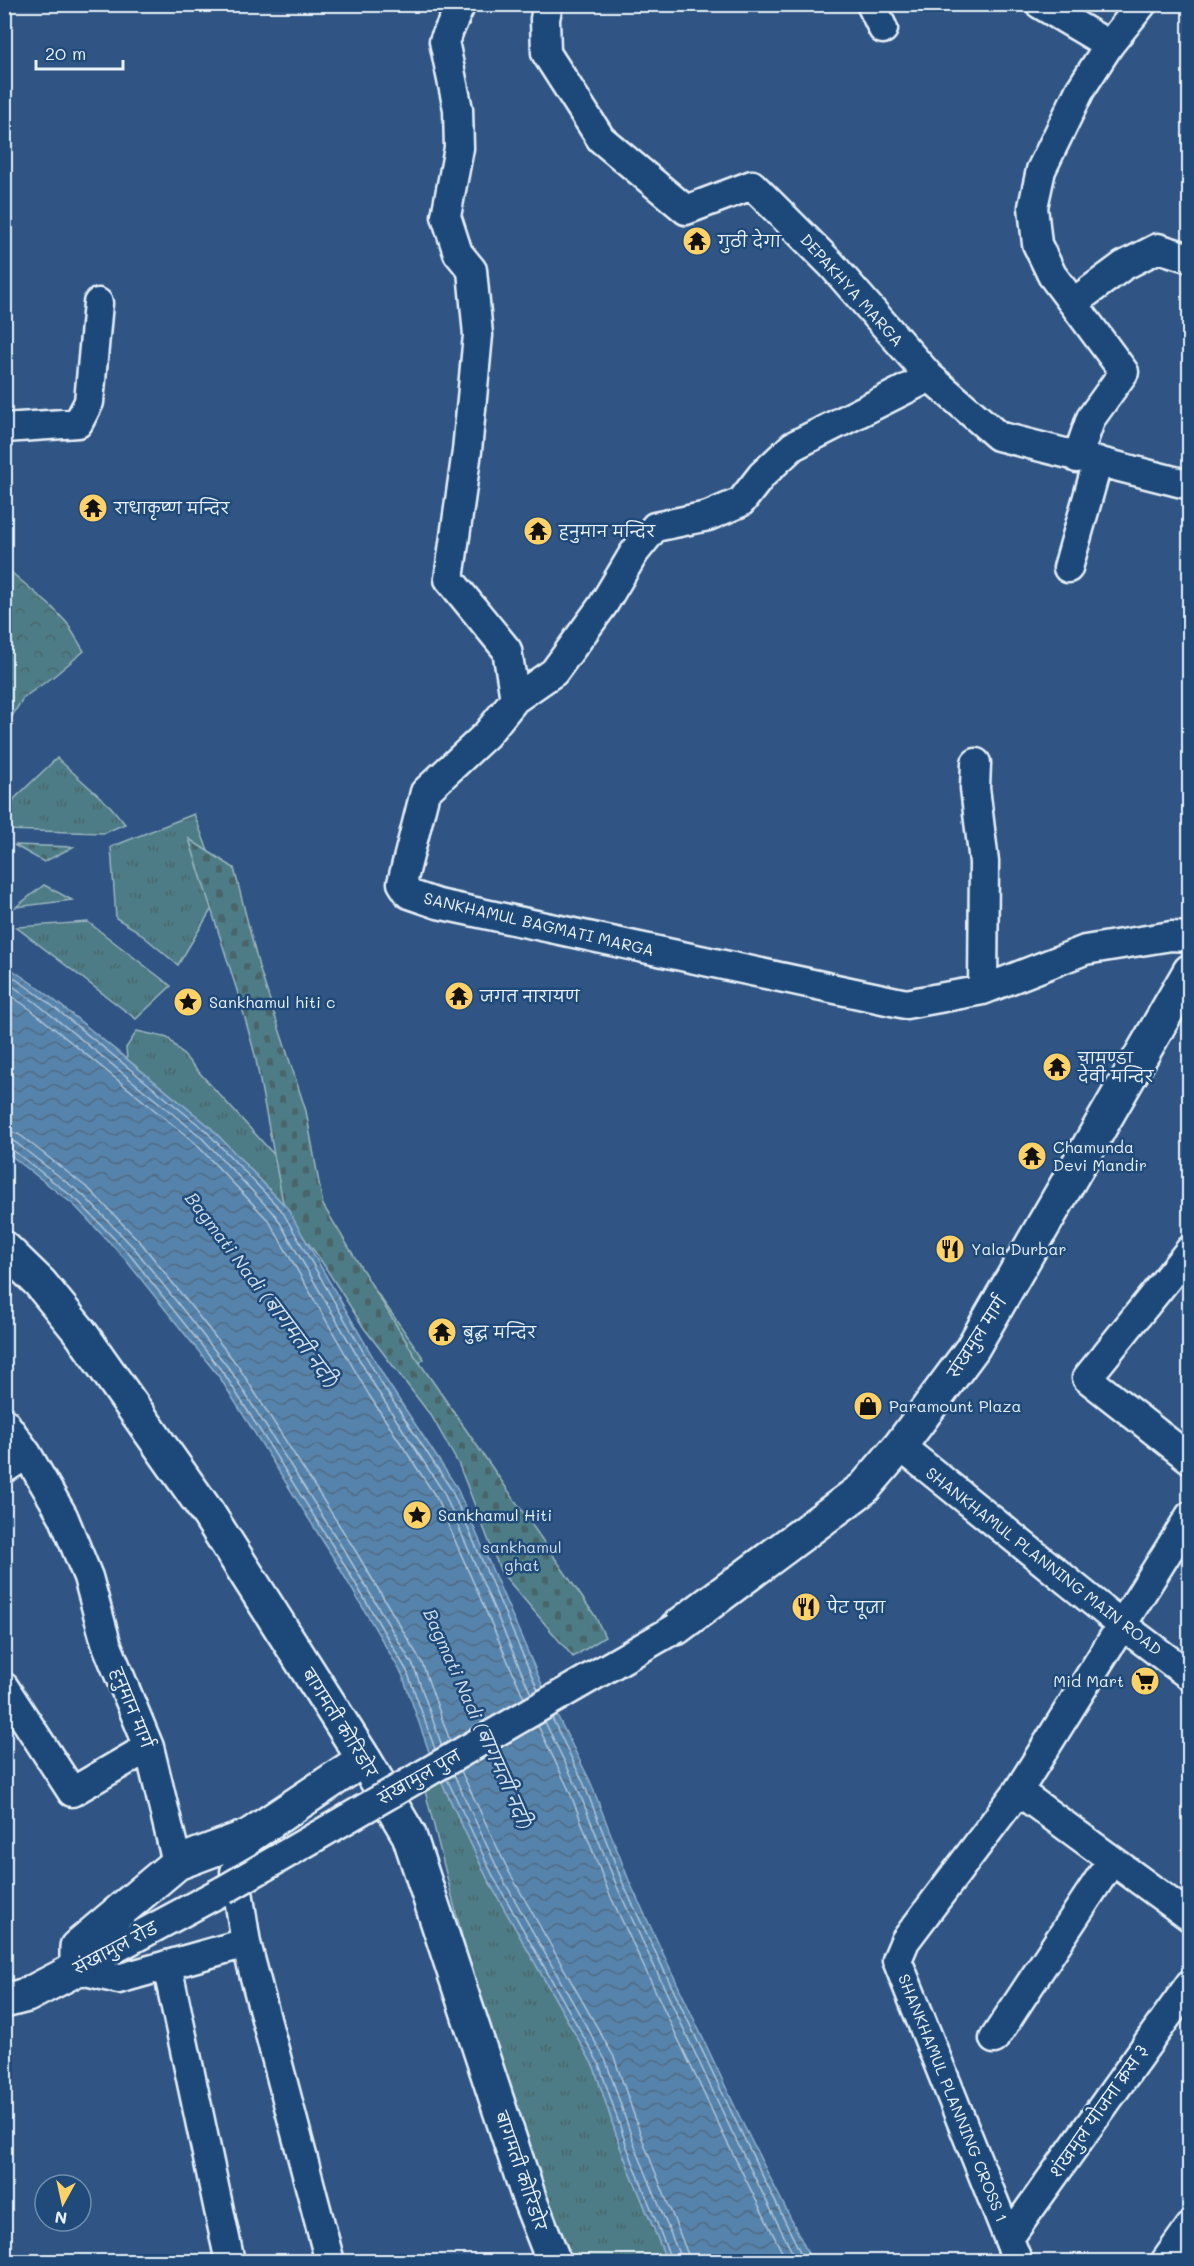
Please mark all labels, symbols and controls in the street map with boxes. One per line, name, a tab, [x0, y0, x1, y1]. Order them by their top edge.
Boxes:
scale bar	[36, 33, 123, 71]
text: 20 m	[45, 41, 86, 65]
temple icon: गुठी देगा	[681, 225, 713, 257]
place label: गुठी देगा	[717, 228, 783, 254]
street label: DEPAKHYA MARGA	[796, 229, 909, 350]
temple icon: राधाकृष्ण मन्दिर	[77, 492, 109, 524]
place label: राधाकृष्ण मन्दिर	[113, 497, 231, 521]
temple icon: हनुमान मन्दिर	[522, 515, 554, 547]
place label: हनुमान मन्दिर	[558, 520, 656, 543]
street label: SANKHAMUL BAGMATI MARGA	[422, 887, 656, 960]
temple icon: जगत नारायण	[443, 980, 475, 1012]
place label: जगत नारायण	[479, 985, 581, 1006]
place icon: Sankhamul hiti c	[172, 986, 204, 1018]
place label: Sankhamul hiti c	[209, 991, 335, 1012]
place label: चामुण्डा देवी मन्दिर	[1077, 1047, 1155, 1086]
temple icon: चामुण्डा देवी मन्दिर	[1041, 1051, 1073, 1083]
place label: Chamunda Devi Mandir	[1053, 1136, 1147, 1175]
temple icon: Chamunda Devi Mandir	[1016, 1140, 1048, 1172]
water label: Bagmati Nadi (बागमती नदी)	[180, 1186, 344, 1392]
restaurant icon: Yala Durbar	[934, 1233, 966, 1265]
place label: Yala Durbar	[971, 1238, 1067, 1259]
street label: संखमुल मार्ग	[942, 1291, 1014, 1384]
temple icon: बुद्ध मन्दिर	[426, 1316, 458, 1348]
place label: बुद्ध मन्दिर	[462, 1321, 537, 1344]
shop icon: Paramount Plaza	[852, 1390, 884, 1422]
place label: Paramount Plaza	[889, 1395, 1021, 1416]
street label: SHANKHAMUL PLANNING MAIN ROAD	[922, 1462, 1167, 1659]
place icon: Sankhamul Hiti	[401, 1499, 433, 1531]
place label: Sankhamul Hiti	[438, 1504, 552, 1525]
park label: sankhamul ghat	[482, 1536, 562, 1575]
restaurant icon: पेट पूजा	[790, 1591, 822, 1623]
place label: पेट पूजा	[826, 1594, 887, 1620]
water label: Bagmati Nadi (बागमती नदी)	[418, 1604, 538, 1833]
street label: बागमती कोरिडोर	[298, 1663, 383, 1782]
street label: हनुमान मार्ग	[105, 1664, 158, 1753]
supermarket icon: Mid Mart	[1129, 1665, 1161, 1697]
place label: Mid Mart	[1053, 1670, 1124, 1691]
street label: संखामुल पुल	[373, 1744, 467, 1812]
street label: संखामुल रोड	[69, 1916, 163, 1981]
street label: SHANKHAMUL PLANNING CROSS 1	[894, 1971, 1013, 2225]
street label: शंखमुल योजना क्रस ३	[1045, 2040, 1155, 2183]
street label: बागमती कोरिडोर	[491, 2107, 552, 2234]
north arrow	[33, 2173, 93, 2233]
text: N	[53, 2207, 68, 2230]

